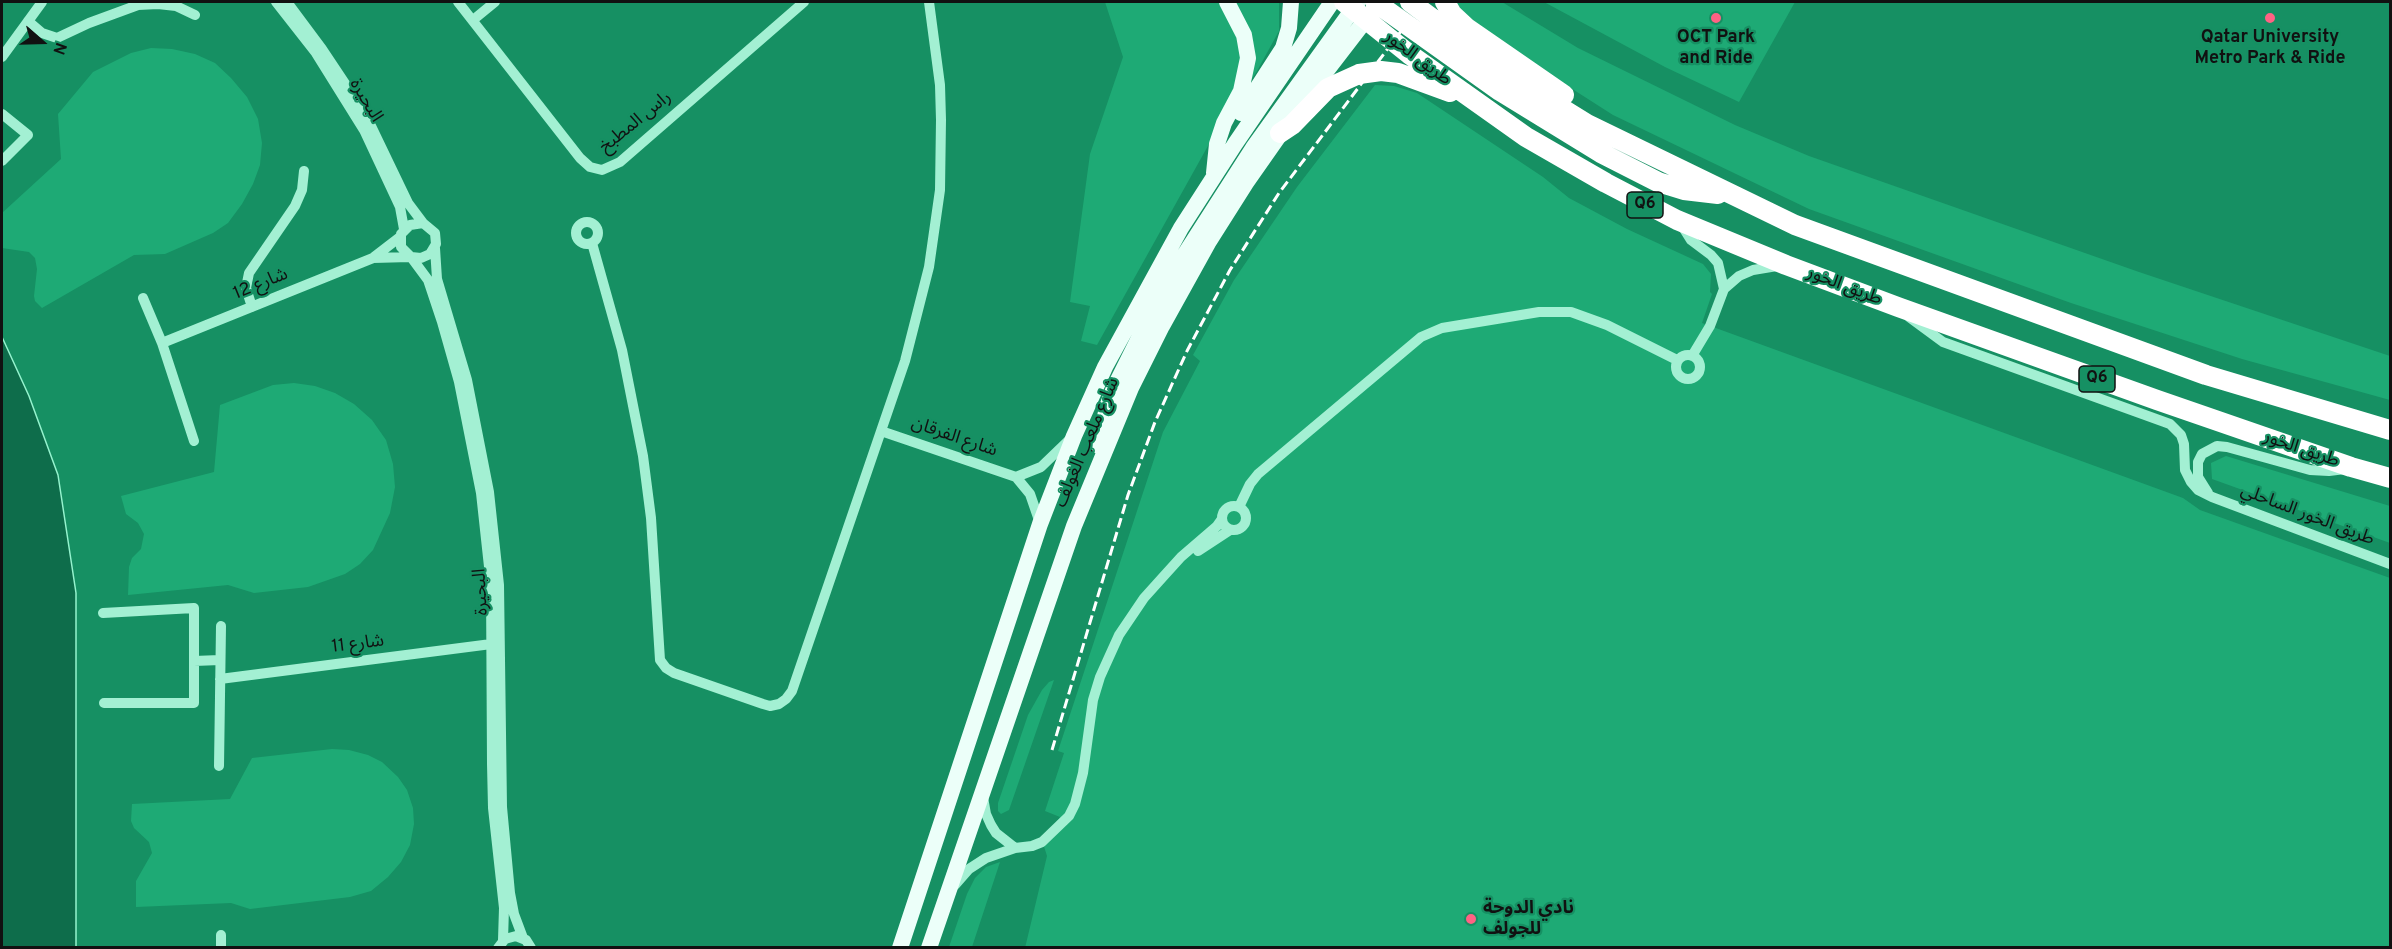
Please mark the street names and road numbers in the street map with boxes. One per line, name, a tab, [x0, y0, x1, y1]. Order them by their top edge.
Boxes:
street label: طريق الخور	[1379, 27, 1455, 91]
street label: البحيرة	[344, 75, 386, 127]
street label: راس المطبخ	[596, 87, 676, 159]
road number: Q6	[1627, 192, 1663, 218]
street label: طريق الخور	[1804, 263, 1884, 311]
street label: شارع 12	[231, 264, 291, 306]
road number: Q6	[2079, 366, 2115, 392]
street label: شارع ملعب الغولف	[1051, 375, 1125, 511]
street label: شارع الفرقان	[908, 413, 1000, 463]
street label: طريق الخور	[2260, 427, 2342, 473]
street label: طريق الخور الساحلي	[2237, 481, 2377, 551]
street label: البحيرة	[470, 568, 494, 616]
street label: شارع 11	[331, 631, 385, 659]

